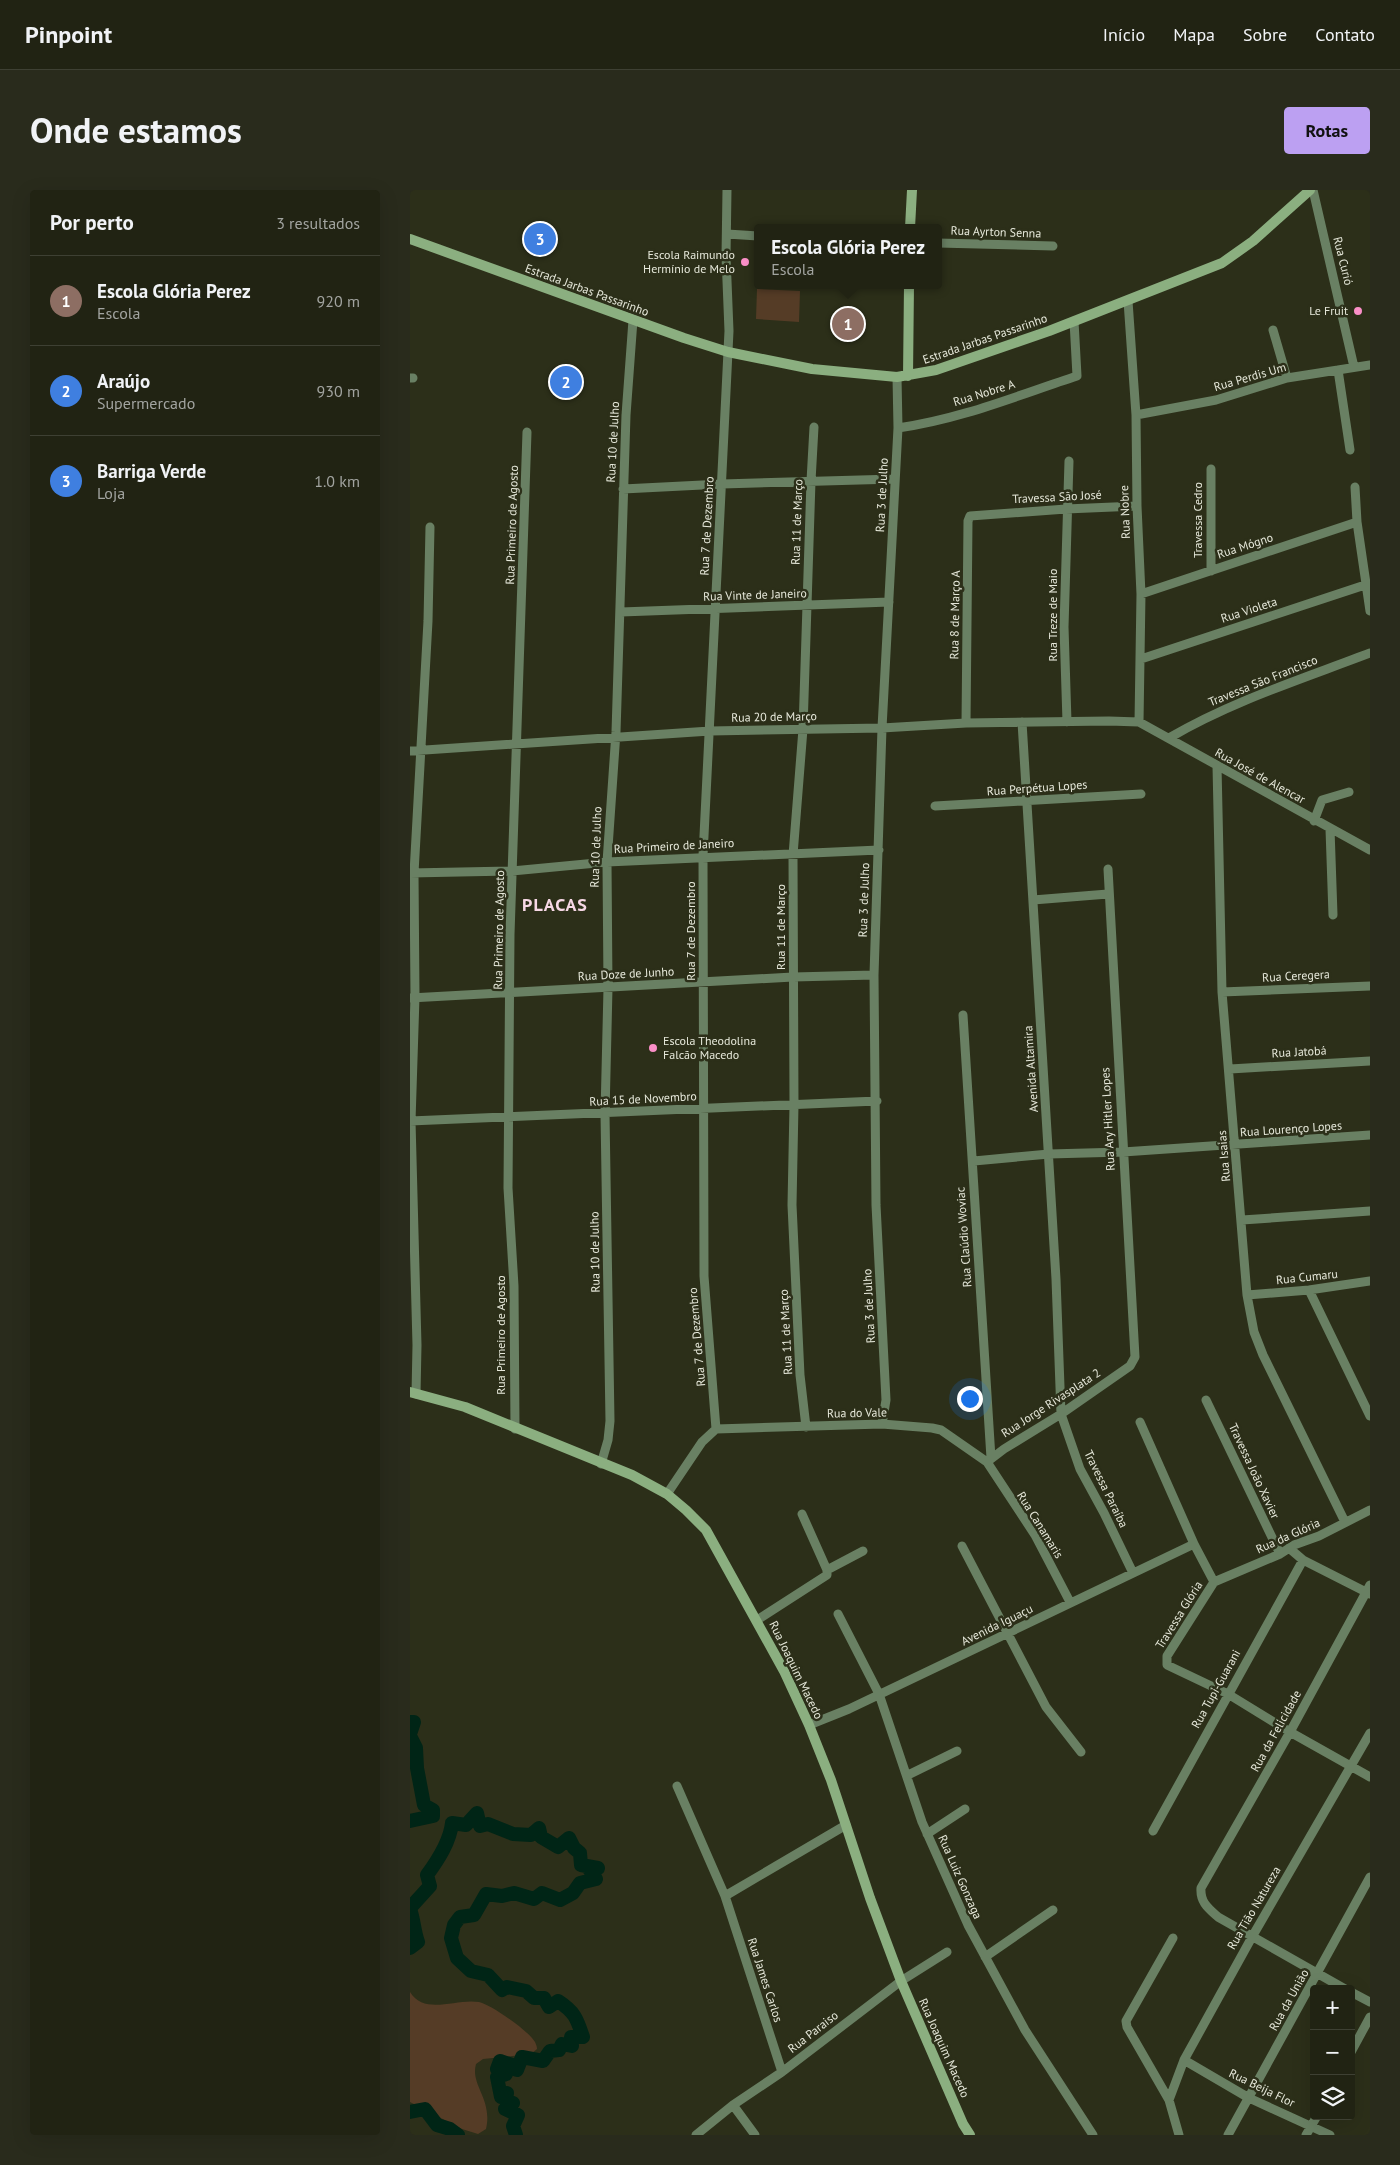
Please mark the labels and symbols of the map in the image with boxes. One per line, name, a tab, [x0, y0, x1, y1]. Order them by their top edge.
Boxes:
pin: 3	[524, 220, 556, 258]
street label: Rua Ayrton Senna	[950, 222, 1042, 241]
street label: Rua Curió	[1330, 235, 1357, 287]
place label: Escola Raimundo Hermínio de Melo	[643, 247, 735, 276]
marker: Escola Raimundo Hermínio de Melo	[739, 256, 751, 268]
street label: Estrada Jarbas Passarinho	[523, 260, 651, 319]
place label: Le Fruit	[1309, 303, 1348, 318]
pin: 1	[832, 305, 864, 343]
marker: Le Fruit	[1352, 305, 1364, 317]
street label: Estrada Jarbas Passarinho	[921, 310, 1049, 367]
street label: Rua Perdis Um	[1212, 359, 1288, 394]
pin: 2	[550, 363, 582, 401]
street label: Rua Nobre A	[951, 376, 1016, 409]
street label: Rua 10 de Julho	[603, 401, 622, 483]
street label: Rua 3 de Julho	[872, 457, 891, 533]
street label: Rua Primeiro de Agosto	[502, 465, 521, 585]
street label: Rua 7 de Dezembro	[696, 476, 717, 576]
street label: Rua 11 de Março	[788, 479, 805, 565]
street label: Travessa Cedro	[1190, 482, 1205, 558]
street label: Rua Nobre	[1116, 485, 1133, 539]
street label: Travessa São José	[1012, 487, 1102, 506]
street label: Rua Mógno	[1215, 529, 1275, 562]
street label: Rua Treze de Maio	[1045, 568, 1060, 662]
street label: Rua 8 de Março A	[946, 570, 963, 660]
street label: Rua Vinte de Janeiro	[703, 585, 807, 604]
street label: Rua Violeta	[1219, 593, 1279, 626]
street label: Travessa São Francisco	[1206, 652, 1320, 709]
street label: Rua 20 de Março	[731, 708, 817, 725]
street label: Rua José de Alencar	[1212, 745, 1308, 807]
street label: Rua Perpétua Lopes	[986, 776, 1088, 799]
street label: Rua 10 de Julho	[587, 806, 604, 888]
street label: Rua Primeiro de Janeiro	[613, 835, 735, 856]
street label: Rua 3 de Julho	[855, 862, 872, 938]
street label: Rua Primeiro de Agosto	[490, 870, 507, 990]
street label: Rua 7 de Dezembro	[683, 881, 698, 981]
street label: Rua 11 de Março	[773, 884, 788, 970]
district label: PLACAS	[522, 893, 588, 916]
street label: Rua Doze de Junho	[577, 963, 675, 984]
street label: Rua Ceregera	[1262, 966, 1330, 985]
street label: Avenida Altamira	[1020, 1025, 1041, 1113]
place label: Escola Theodolina Falcão Macedo	[663, 1033, 756, 1062]
marker: Escola Theodolina Falcão Macedo	[647, 1042, 659, 1054]
street label: Rua Jatobá	[1271, 1043, 1327, 1060]
street label: Rua Ary Hitler Lopes	[1097, 1067, 1118, 1171]
street label: Rua 15 de Novembro	[589, 1088, 697, 1109]
street label: Rua Lourenço Lopes	[1240, 1117, 1342, 1140]
street label: Rua Isaias	[1214, 1130, 1233, 1182]
street label: Rua Claúdio Woviac	[952, 1186, 974, 1288]
street label: Rua 10 de Julho	[586, 1211, 603, 1293]
street label: Rua Cumaru	[1275, 1266, 1339, 1287]
street label: Rua 3 de Julho	[859, 1268, 878, 1344]
street label: Rua Primeiro de Agosto	[493, 1275, 508, 1395]
street label: Rua 7 de Dezembro	[685, 1287, 708, 1387]
street label: Rua 11 de Março	[776, 1289, 795, 1375]
street label: Rua Jorge Rivasplata 2	[998, 1365, 1103, 1440]
your location	[957, 1386, 983, 1412]
street label: Rua do Vale	[827, 1404, 887, 1421]
street label: Travessa João Xavier	[1226, 1421, 1283, 1521]
street label: Travessa Paraíba	[1081, 1448, 1132, 1530]
street label: Rua Canamaris	[1014, 1489, 1067, 1561]
street label: Rua da Glória	[1253, 1515, 1322, 1556]
street label: Travessa Glória	[1152, 1578, 1205, 1651]
street label: Avenida Iguaçu	[958, 1601, 1035, 1648]
street label: Rua Joaquim Macedo	[766, 1618, 827, 1721]
street label: Rua Tupi-Guarani	[1188, 1647, 1243, 1731]
street label: Rua da Felicidade	[1247, 1687, 1304, 1774]
street label: Rua Luiz Gonzaga	[935, 1832, 986, 1921]
street label: Rua Tião Natureza	[1224, 1863, 1283, 1952]
street label: Rua James Carlos	[745, 1936, 786, 2024]
street label: Rua da União	[1265, 1966, 1312, 2033]
street label: Rua Joaquim Macedo	[916, 1996, 973, 2100]
street label: Rua Paraiso	[785, 2007, 841, 2056]
street label: Rua Beija Flor	[1227, 2065, 1298, 2110]

